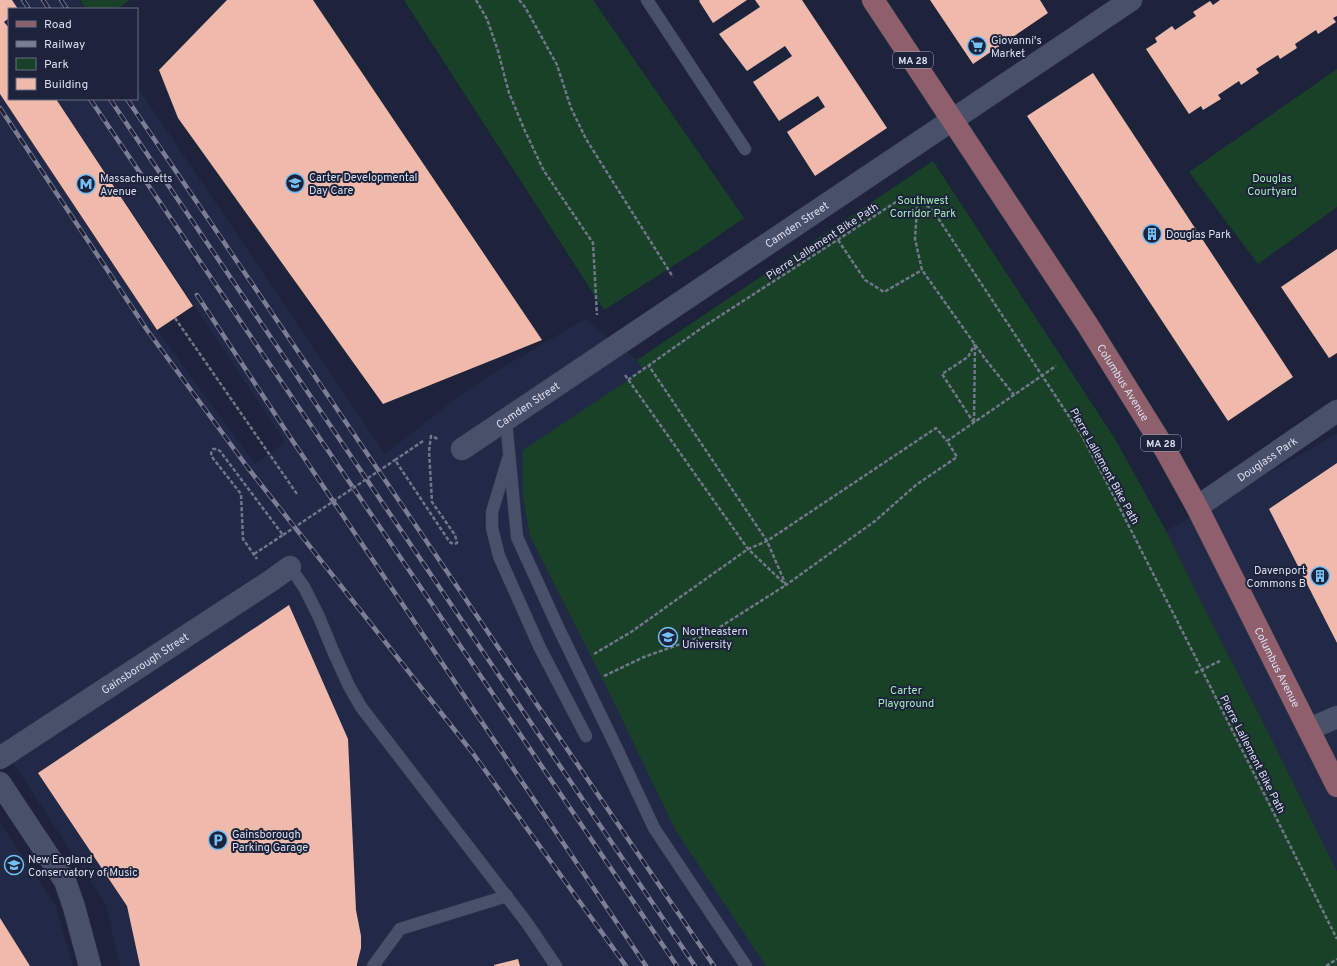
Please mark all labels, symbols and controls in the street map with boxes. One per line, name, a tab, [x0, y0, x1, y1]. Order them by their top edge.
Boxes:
legend	[8, 8, 138, 100]
text: Road	[44, 17, 72, 33]
place label: Giovanni's Market	[991, 34, 1042, 61]
supermarket icon: Giovanni's Market	[966, 35, 988, 57]
text: Railway	[44, 37, 85, 53]
road number: MA 28	[893, 52, 933, 68]
text: Park	[44, 57, 69, 73]
text: Building	[44, 77, 88, 93]
place label: Carter Developmental Day Care	[309, 171, 417, 198]
place label: Massachusetts Avenue	[100, 172, 172, 199]
school or university icon: Carter Developmental Day Care	[284, 172, 306, 194]
park label: Douglas Courtyard	[1247, 172, 1297, 199]
metro station icon: Massachusetts Avenue	[75, 173, 97, 195]
park label: Southwest Corridor Park	[890, 194, 956, 221]
street label: Camden Street	[763, 199, 832, 252]
street label: Pierre Lallement Bike Path	[764, 200, 881, 283]
building icon: Douglas Park	[1141, 223, 1163, 245]
place label: Douglas Park	[1166, 228, 1231, 242]
street label: Columbus Avenue	[1093, 342, 1152, 424]
street label: Camden Street	[494, 379, 563, 432]
street label: Pierre Lallement Bike Path	[1066, 406, 1142, 527]
street label: Douglass Park	[1235, 434, 1301, 485]
road number: MA 28	[1141, 435, 1181, 451]
place label: Davenport Commons B	[1247, 564, 1306, 591]
building icon: Davenport Commons B	[1309, 565, 1331, 587]
place label: Northeastern University	[682, 625, 748, 652]
street label: Columbus Avenue	[1250, 625, 1303, 710]
school or university icon: Northeastern University	[657, 626, 679, 648]
street label: Gainsborough Street	[99, 630, 192, 698]
park label: Carter Playground	[878, 684, 934, 711]
street label: Pierre Lallement Bike Path	[1216, 693, 1288, 816]
place label: Gainsborough Parking Garage	[232, 828, 308, 855]
parking icon: Gainsborough Parking Garage	[207, 829, 229, 851]
place label: New England Conservatory of Music	[28, 853, 138, 880]
school or university icon: New England Conservatory of Music	[3, 854, 25, 876]

